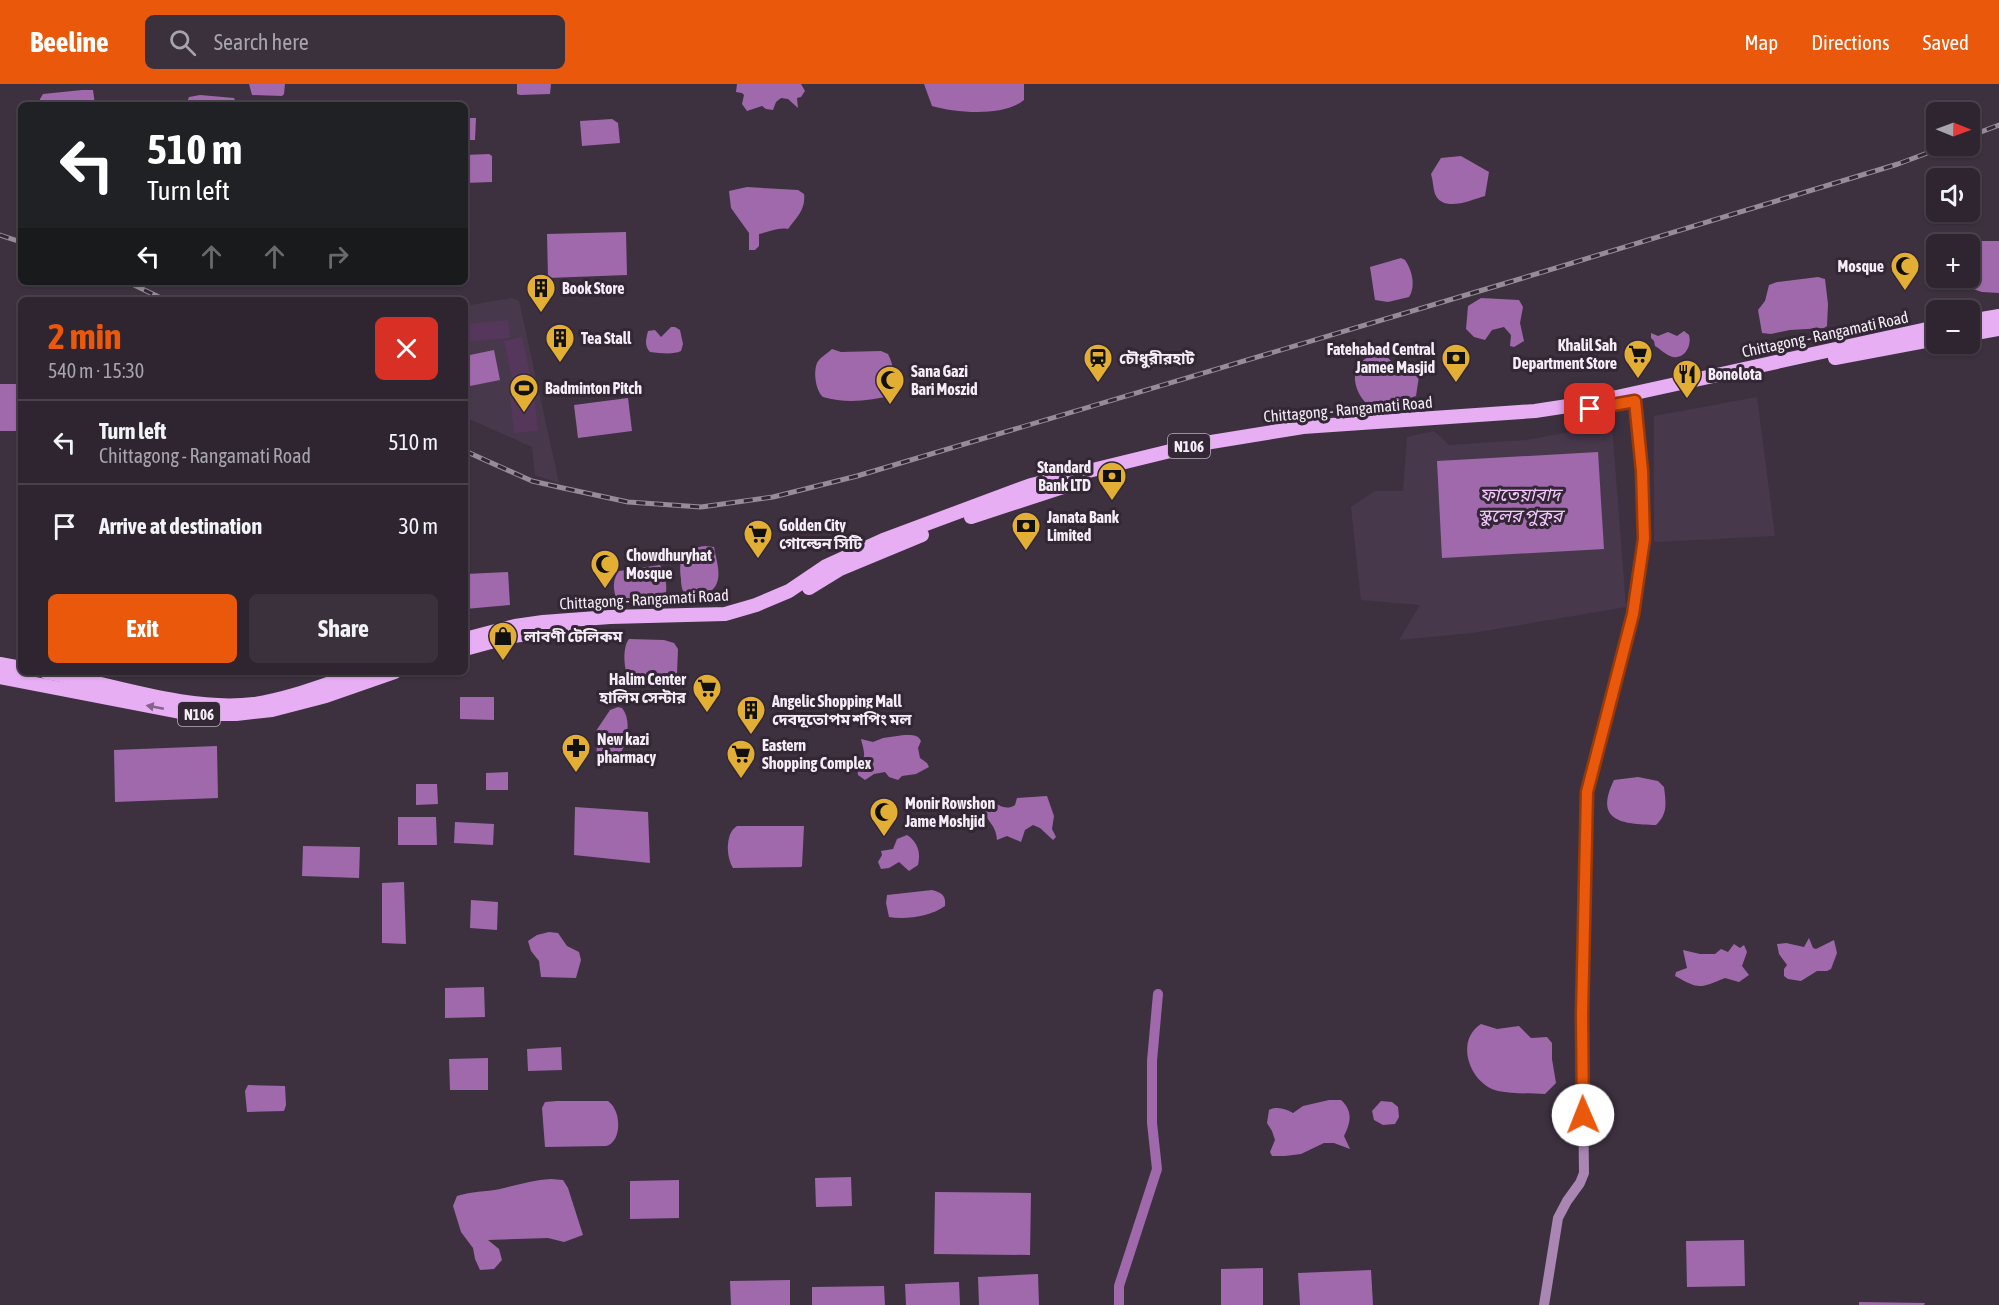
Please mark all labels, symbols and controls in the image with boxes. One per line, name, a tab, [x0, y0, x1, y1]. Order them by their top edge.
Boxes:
search box	[145, 15, 565, 69]
text: Beeline	[30, 26, 109, 58]
icon: search	[166, 26, 199, 59]
text: Search here	[214, 29, 309, 55]
text: Map	[1744, 30, 1778, 54]
text: Directions	[1811, 30, 1890, 54]
text: Saved	[1923, 30, 1969, 54]
north arrow	[1926, 102, 1980, 156]
map controls	[1926, 102, 1980, 354]
text: 510 m	[147, 125, 242, 173]
icon: left	[48, 126, 126, 204]
button: sound	[1926, 168, 1980, 222]
text: Turn left	[147, 175, 230, 206]
button: +	[1926, 234, 1980, 288]
icon: left	[132, 240, 165, 273]
icon: ahead	[195, 240, 228, 273]
icon: ahead	[258, 240, 291, 273]
icon: right	[321, 240, 354, 273]
mosque icon: Mosque	[1889, 250, 1921, 292]
place label: Mosque	[1838, 257, 1884, 275]
building icon: Book Store	[525, 272, 557, 314]
place label: Book Store	[562, 279, 625, 297]
button: −	[1926, 300, 1980, 354]
street label: Chittagong - Rangamati Road	[1740, 308, 1910, 361]
text: 2 min	[48, 315, 122, 357]
button: close	[375, 317, 438, 380]
building icon: Tea Stall	[544, 322, 576, 364]
place label: Tea Stall	[581, 329, 632, 347]
place label: Khalil Sah Department Store	[1513, 336, 1617, 372]
supermarket icon: Khalil Sah Department Store	[1622, 338, 1654, 380]
place label: Fatehabad Central Jamee Masjid	[1327, 340, 1436, 376]
station icon: চৌধুরীরহাট	[1082, 342, 1114, 384]
bank icon: Fatehabad Central Jamee Masjid	[1440, 342, 1472, 384]
place label: চৌধুরীরহাট	[1119, 349, 1196, 369]
restaurant icon: Bonolota	[1671, 358, 1703, 400]
text: 540 m · 15:30	[48, 359, 144, 382]
place label: Sana Gazi Bari Moszid	[911, 362, 978, 398]
mosque icon: Sana Gazi Bari Moszid	[874, 364, 906, 406]
place label: Bonolota	[1708, 365, 1762, 383]
sports icon: Badminton Pitch	[508, 372, 540, 414]
place label: Badminton Pitch	[545, 379, 642, 397]
pin	[1564, 383, 1615, 434]
icon: arrive	[1573, 392, 1606, 425]
street label: Chittagong - Rangamati Road	[1263, 393, 1433, 426]
text: Turn left	[99, 418, 166, 444]
icon: left	[48, 426, 81, 459]
text: 510 m	[388, 429, 438, 455]
road number: N106	[1168, 434, 1210, 458]
text: Chittagong - Rangamati Road	[99, 444, 311, 467]
place label: Standard Bank LTD	[1037, 458, 1091, 494]
bank icon: Standard Bank LTD	[1096, 460, 1128, 502]
water label: ফাতেয়াবাদ স্কুলের পুকুর	[1478, 484, 1565, 527]
place label: Janata Bank Limited	[1046, 508, 1120, 544]
icon: arrive	[48, 510, 81, 543]
bank icon: Janata Bank Limited	[1010, 510, 1042, 552]
text: Arrive at destination	[99, 513, 262, 539]
text: 30 m	[398, 513, 438, 539]
place label: Golden City গোল্ডেন সিটি	[779, 516, 863, 552]
supermarket icon: Golden City গোল্ডেন সিটি	[742, 518, 774, 560]
place label: Chowdhuryhat Mosque	[626, 546, 712, 582]
mosque icon: Chowdhuryhat Mosque	[589, 548, 621, 590]
street label: Chittagong - Rangamati Road	[559, 586, 729, 613]
button: Exit	[48, 594, 237, 663]
button: Share	[249, 594, 438, 663]
shop icon: লাবণী টেলিকম	[487, 620, 519, 662]
place label: লাবণী টেলিকম	[523, 627, 623, 645]
place label: Halim Center হালিম সেন্টার	[598, 670, 686, 706]
supermarket icon: Halim Center হালিম সেন্টার	[691, 672, 723, 714]
place label: Angelic Shopping Mall দেবদূতোপম শপিং মল	[771, 692, 912, 728]
building icon: Angelic Shopping Mall দেবদূতোপম শপিং মল	[735, 694, 767, 736]
one-way arrow	[145, 702, 164, 711]
road number: N106	[178, 702, 220, 726]
place label: New kazi pharmacy	[597, 730, 656, 766]
pharmacy icon: New kazi pharmacy	[560, 732, 592, 774]
place label: Eastern Shopping Complex	[762, 736, 872, 772]
supermarket icon: Eastern Shopping Complex	[725, 738, 757, 780]
place label: Monir Rowshon Jame Moshjid	[904, 794, 995, 830]
mosque icon: Monir Rowshon Jame Moshjid	[868, 796, 900, 838]
position arrow	[1551, 1083, 1615, 1147]

